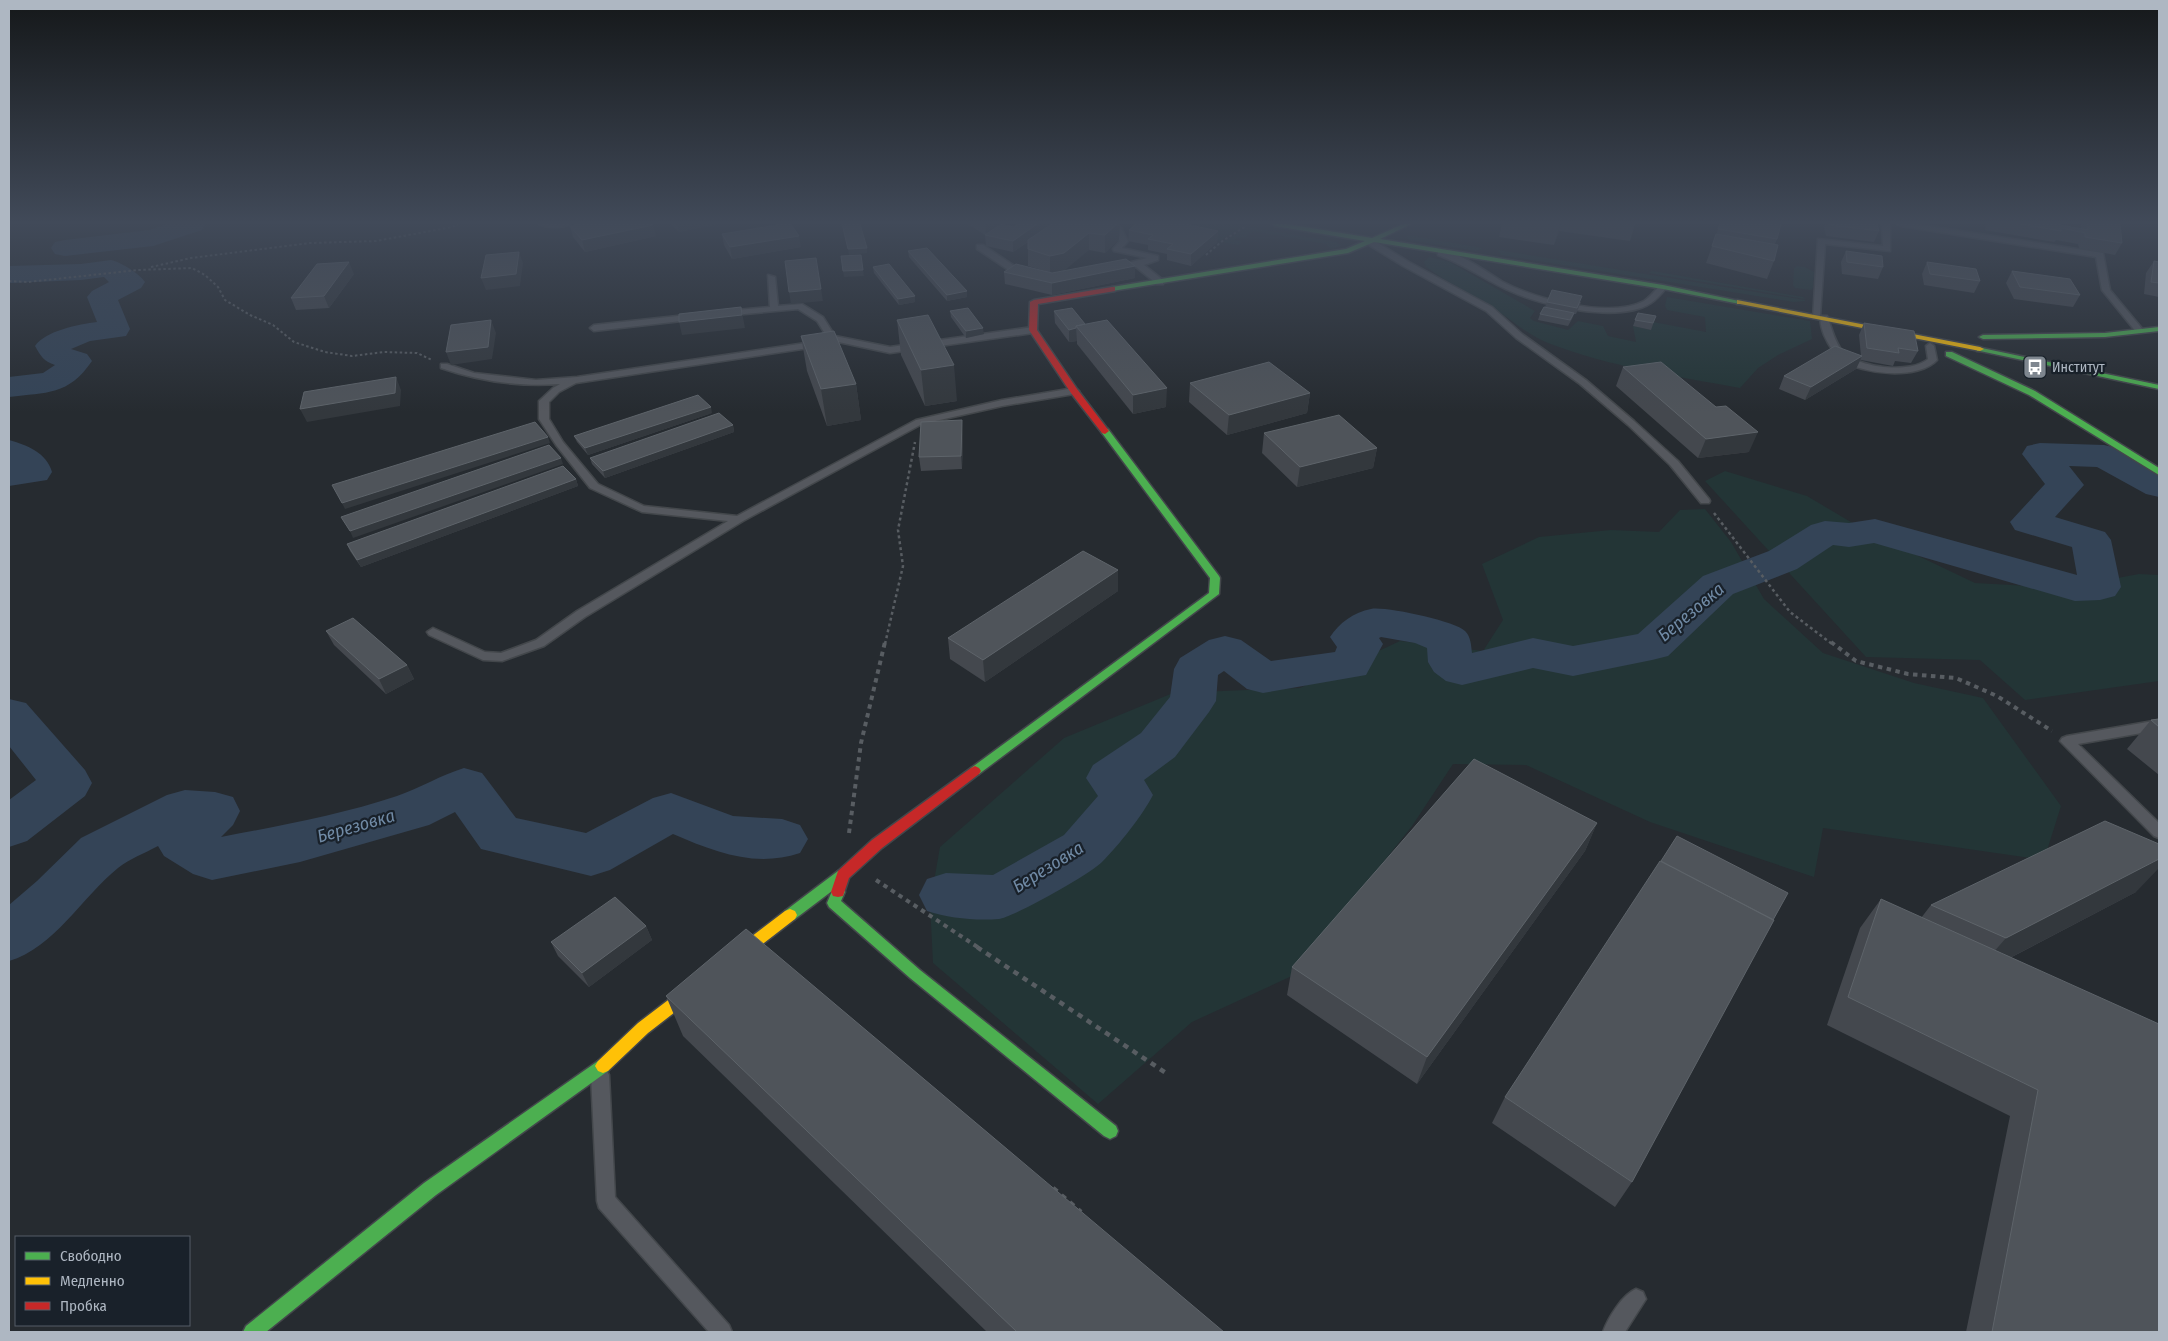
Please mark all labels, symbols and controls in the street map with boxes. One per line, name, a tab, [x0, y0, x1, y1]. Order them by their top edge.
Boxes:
bus stop icon: Институт	[2022, 354, 2048, 380]
place label: Институт	[2052, 359, 2105, 376]
water label: Березовка	[1653, 578, 1729, 646]
water label: Березовка	[315, 804, 397, 848]
water label: Березовка	[1008, 837, 1088, 897]
legend	[15, 1236, 190, 1326]
text: Свободно	[60, 1247, 122, 1265]
text: Медленно	[60, 1272, 125, 1290]
text: Пробка	[60, 1297, 107, 1315]

